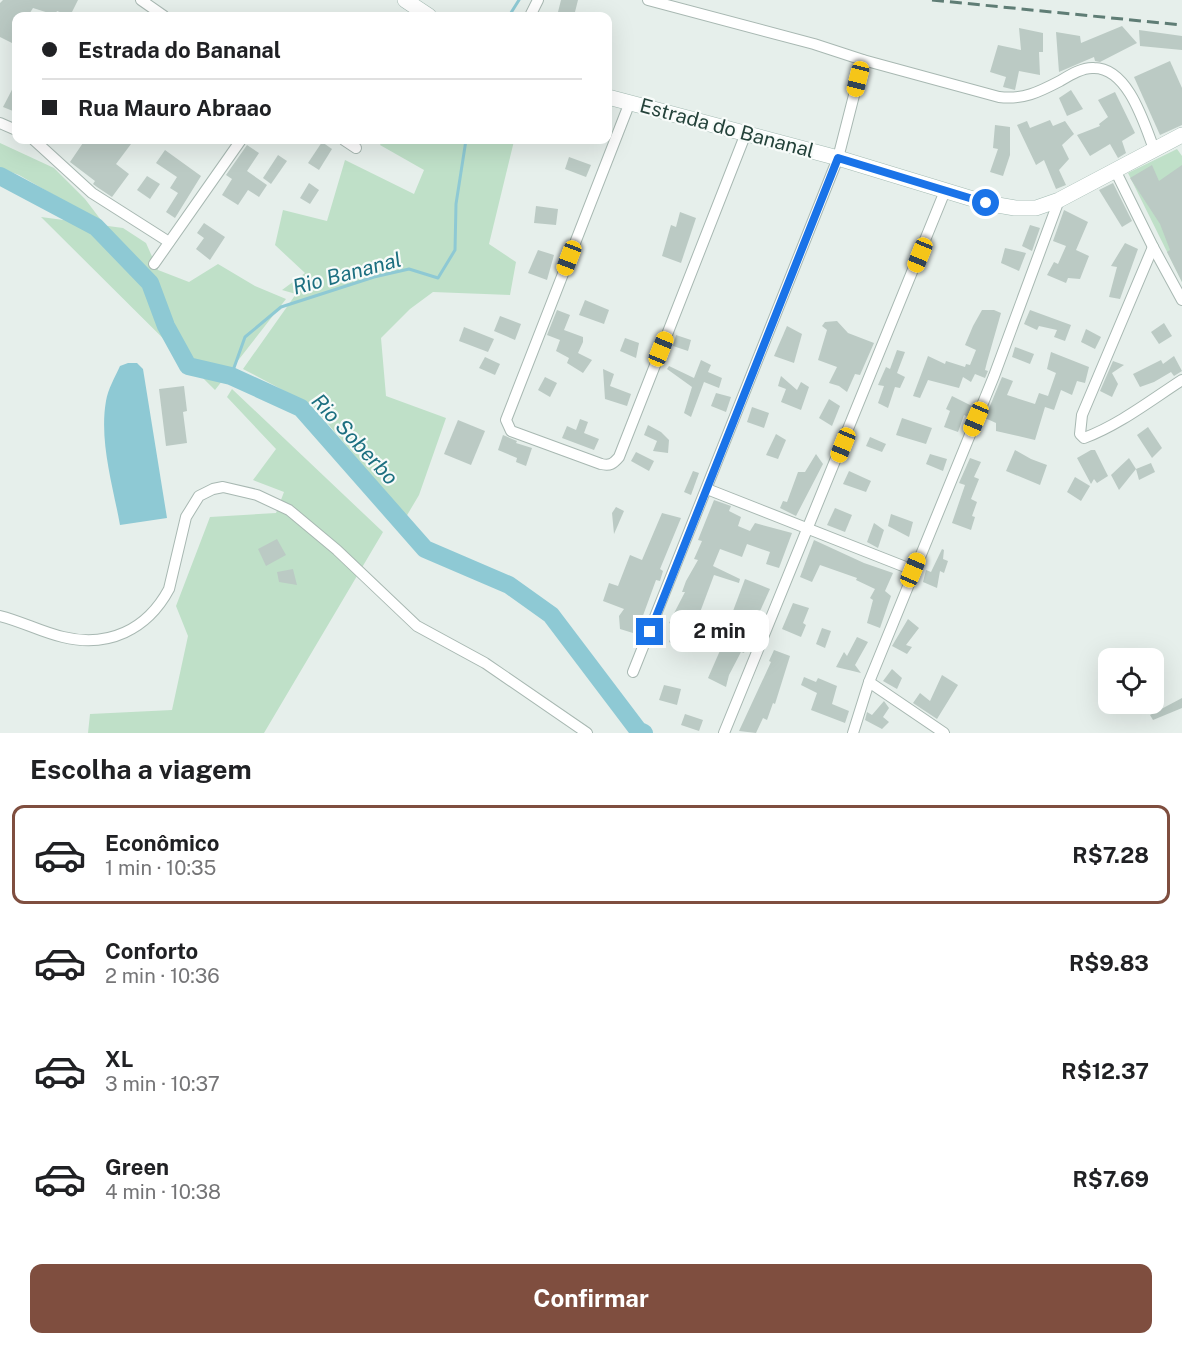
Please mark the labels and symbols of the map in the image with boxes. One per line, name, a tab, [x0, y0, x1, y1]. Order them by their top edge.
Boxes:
car	[845, 59, 871, 99]
street label: Estrada do Bananal	[637, 93, 817, 163]
route start	[972, 189, 999, 216]
car	[905, 235, 935, 275]
car	[554, 238, 584, 278]
water label: Rio Bananal	[290, 246, 404, 300]
car	[646, 329, 676, 369]
water label: Rio Soberbo	[307, 388, 403, 490]
car	[961, 399, 991, 439]
car	[828, 425, 858, 465]
car	[898, 550, 928, 590]
callout: 2 min	[671, 611, 770, 653]
route end	[636, 618, 663, 645]

